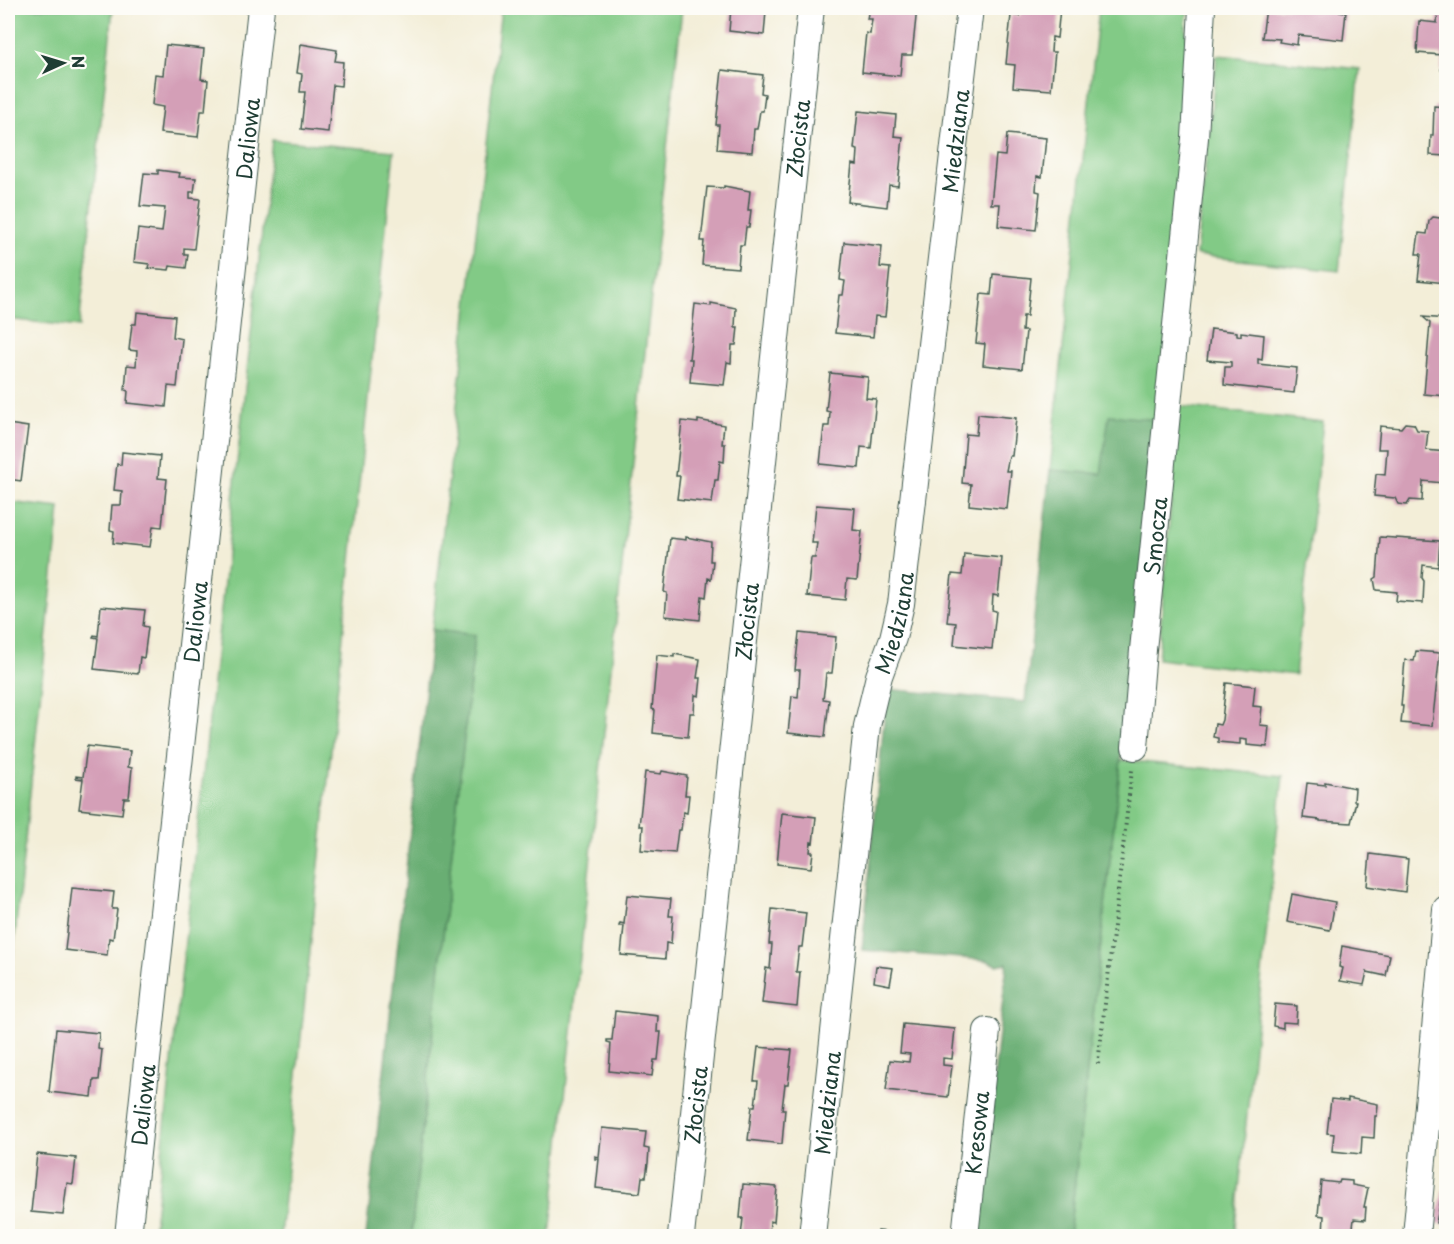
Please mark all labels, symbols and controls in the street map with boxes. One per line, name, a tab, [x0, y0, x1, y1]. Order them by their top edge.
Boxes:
north arrow	[33, 33, 93, 93]
text: N	[67, 55, 91, 69]
street label: Miedziana	[933, 87, 977, 194]
street label: Daliowa	[227, 96, 267, 181]
street label: Złocista	[777, 98, 817, 179]
street label: Smocza	[1135, 495, 1174, 577]
street label: Miedziana	[865, 569, 921, 678]
street label: Daliowa	[174, 579, 215, 664]
street label: Złocista	[726, 581, 766, 662]
street label: Miedziana	[805, 1048, 848, 1156]
street label: Daliowa	[122, 1062, 163, 1147]
street label: Złocista	[675, 1064, 715, 1145]
street label: Kresowa	[956, 1089, 996, 1176]

